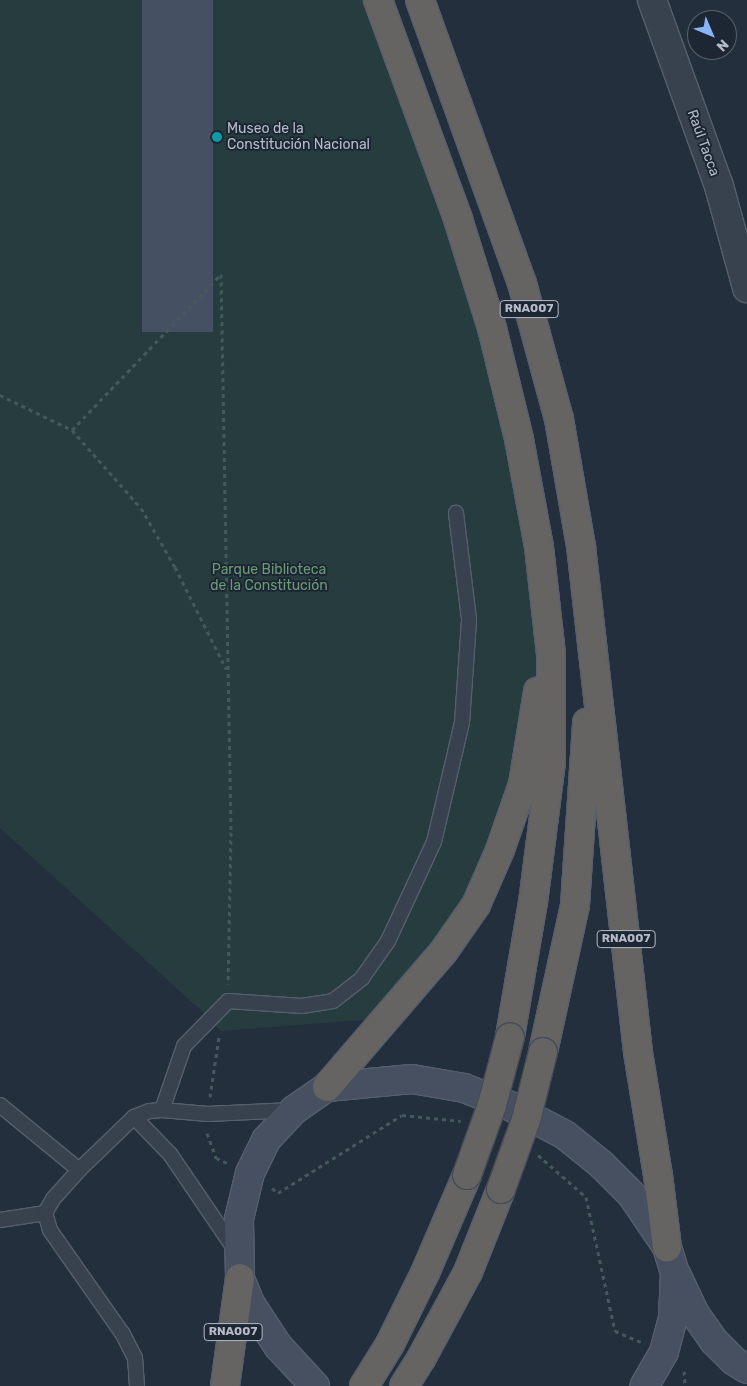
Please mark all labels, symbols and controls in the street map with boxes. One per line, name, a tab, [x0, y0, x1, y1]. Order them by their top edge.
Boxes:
north arrow	[687, 10, 737, 60]
text: N	[713, 36, 732, 55]
street label: Raúl Tacca	[683, 107, 723, 179]
place label: Museo de la Constitución Nacional	[227, 121, 370, 154]
marker: Museo de la Constitución Nacional	[211, 131, 223, 143]
road number: RNA007	[499, 300, 559, 318]
park label: Parque Biblioteca de la Constitución	[210, 562, 328, 594]
road number: RNA007	[596, 930, 656, 949]
road number: RNA007	[203, 1322, 263, 1341]

